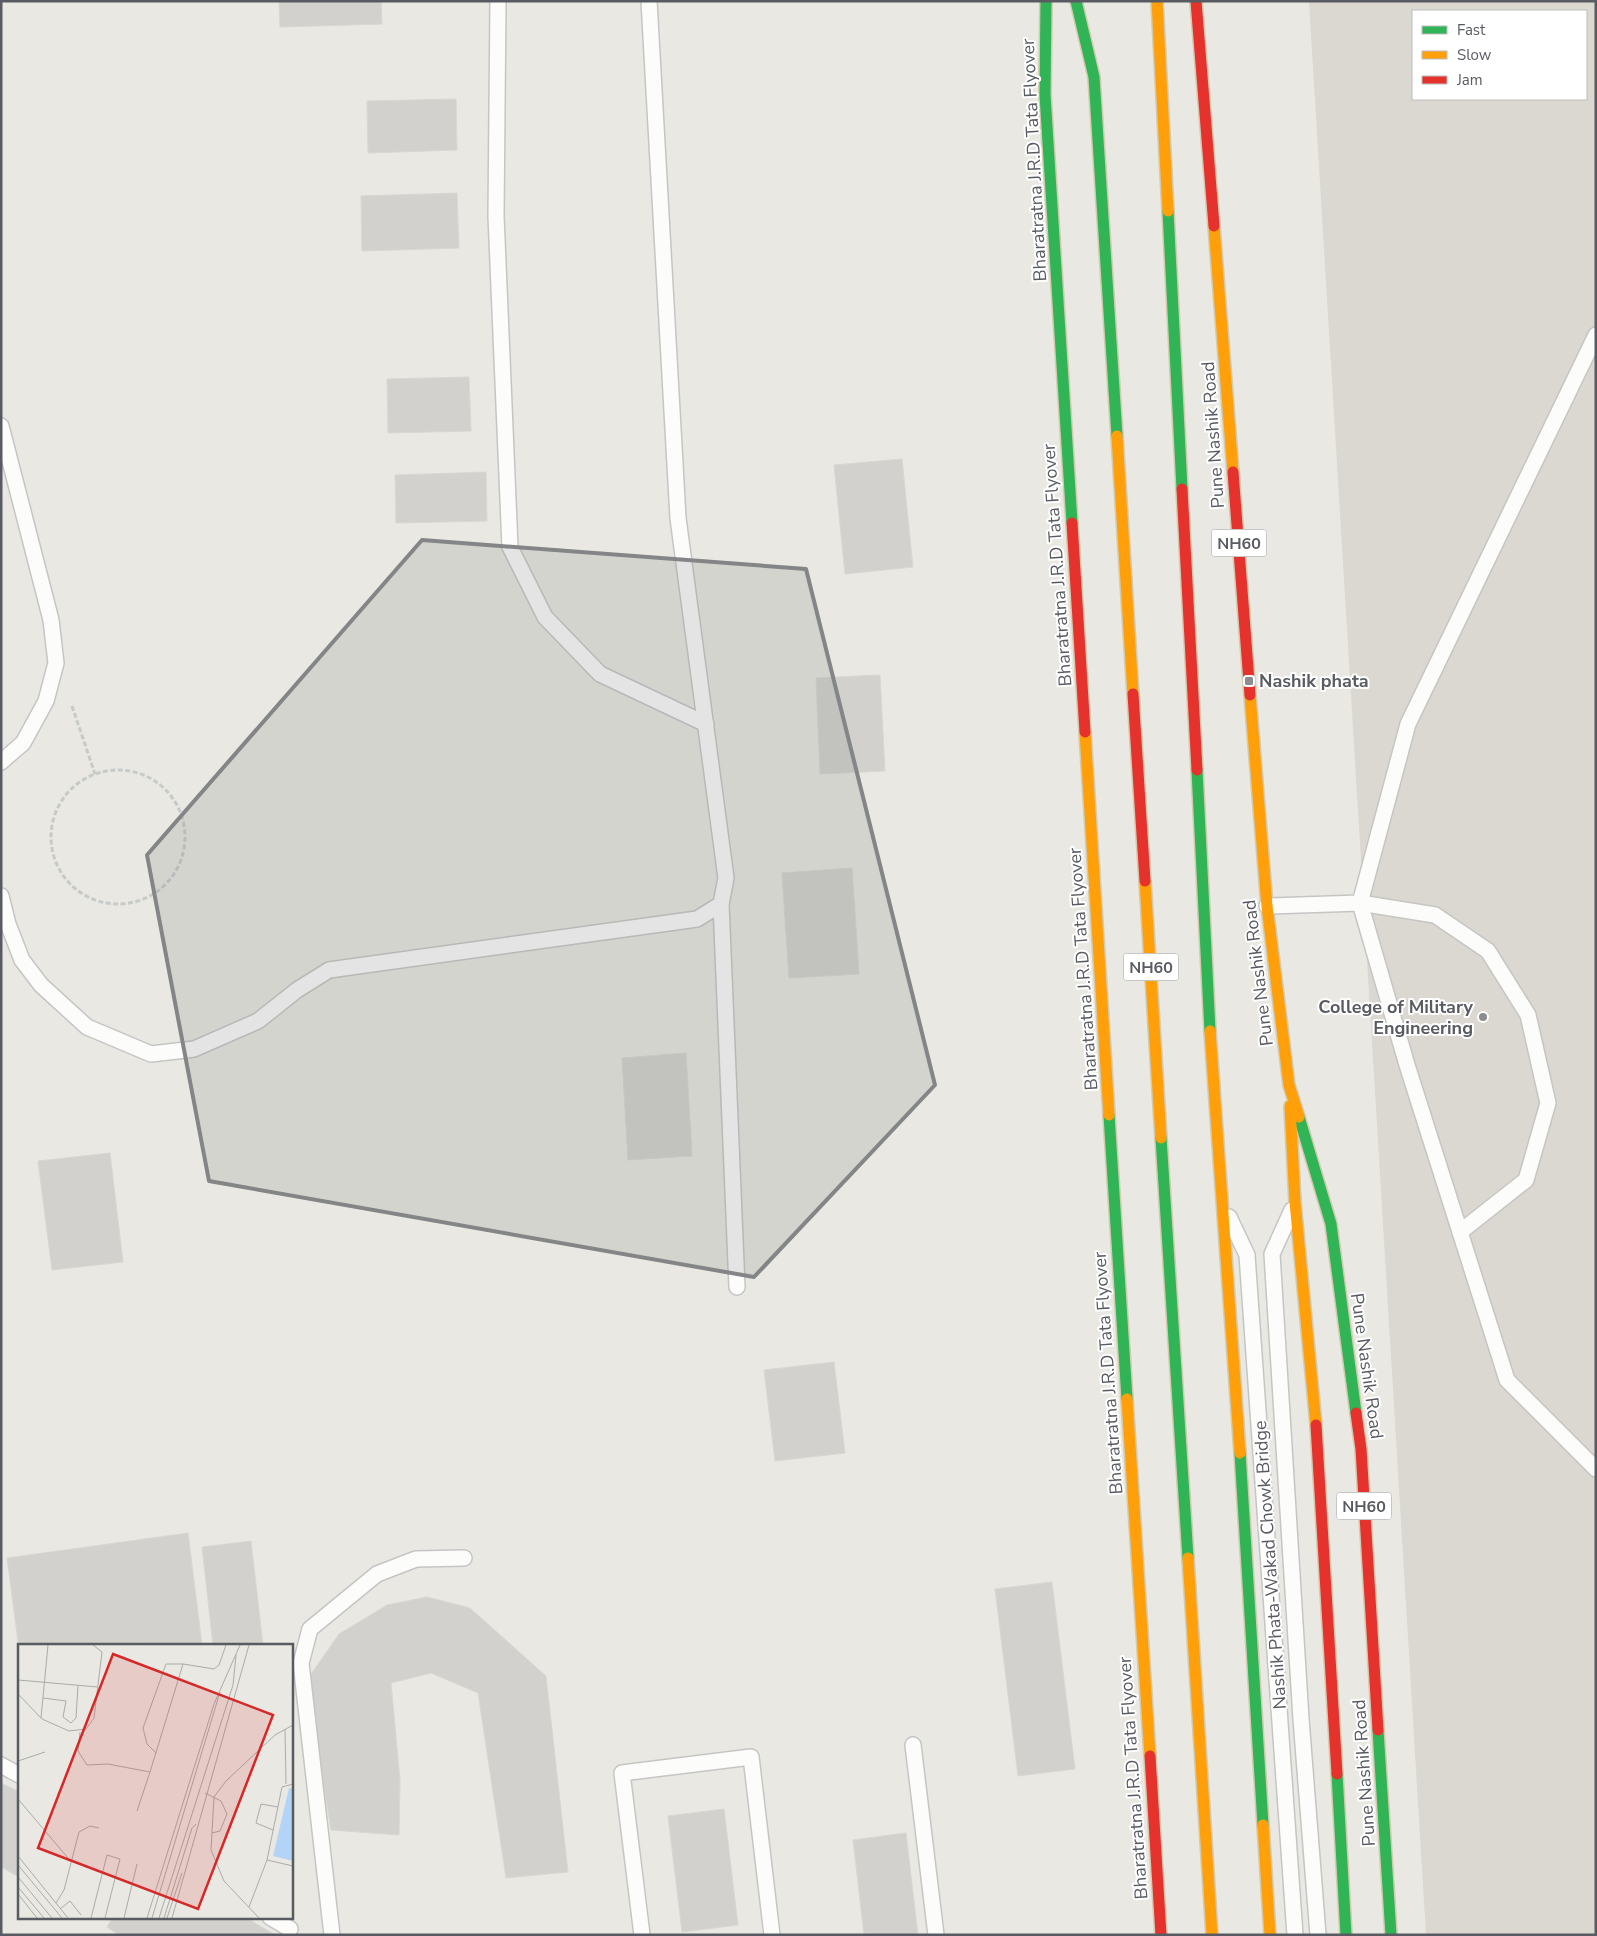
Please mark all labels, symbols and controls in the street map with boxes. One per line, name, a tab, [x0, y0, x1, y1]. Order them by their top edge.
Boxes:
legend	[1412, 10, 1587, 100]
text: Fast	[1457, 20, 1486, 40]
street label: Bharatratna J.R.D Tata Flyover	[1016, 37, 1052, 282]
text: Slow	[1457, 45, 1492, 65]
text: Jam	[1456, 70, 1483, 90]
street label: Pune Nashik Road	[1196, 361, 1230, 509]
street label: Bharatratna J.R.D Tata Flyover	[1037, 442, 1077, 687]
road number: NH60	[1212, 530, 1266, 556]
place label: Nashik phata	[1259, 669, 1369, 693]
marker: Nashik phata	[1243, 675, 1255, 687]
street label: Bharatratna J.R.D Tata Flyover	[1063, 846, 1103, 1091]
street label: Pune Nashik Road	[1237, 898, 1279, 1048]
road number: NH60	[1124, 954, 1178, 980]
place label: College of Military Engineering	[1318, 995, 1474, 1040]
marker: College of Military Engineering	[1477, 1011, 1489, 1023]
street label: Bharatratna J.R.D Tata Flyover	[1088, 1250, 1128, 1495]
street label: Pune Nashik Road	[1345, 1291, 1389, 1441]
street label: Nashik Phata-Wakad Chowk Bridge	[1248, 1420, 1292, 1710]
road number: NH60	[1336, 1492, 1392, 1520]
inset map	[18, 1644, 292, 1918]
street label: Bharatratna J.R.D Tata Flyover	[1113, 1655, 1153, 1900]
street label: Pune Nashik Road	[1347, 1699, 1381, 1847]

